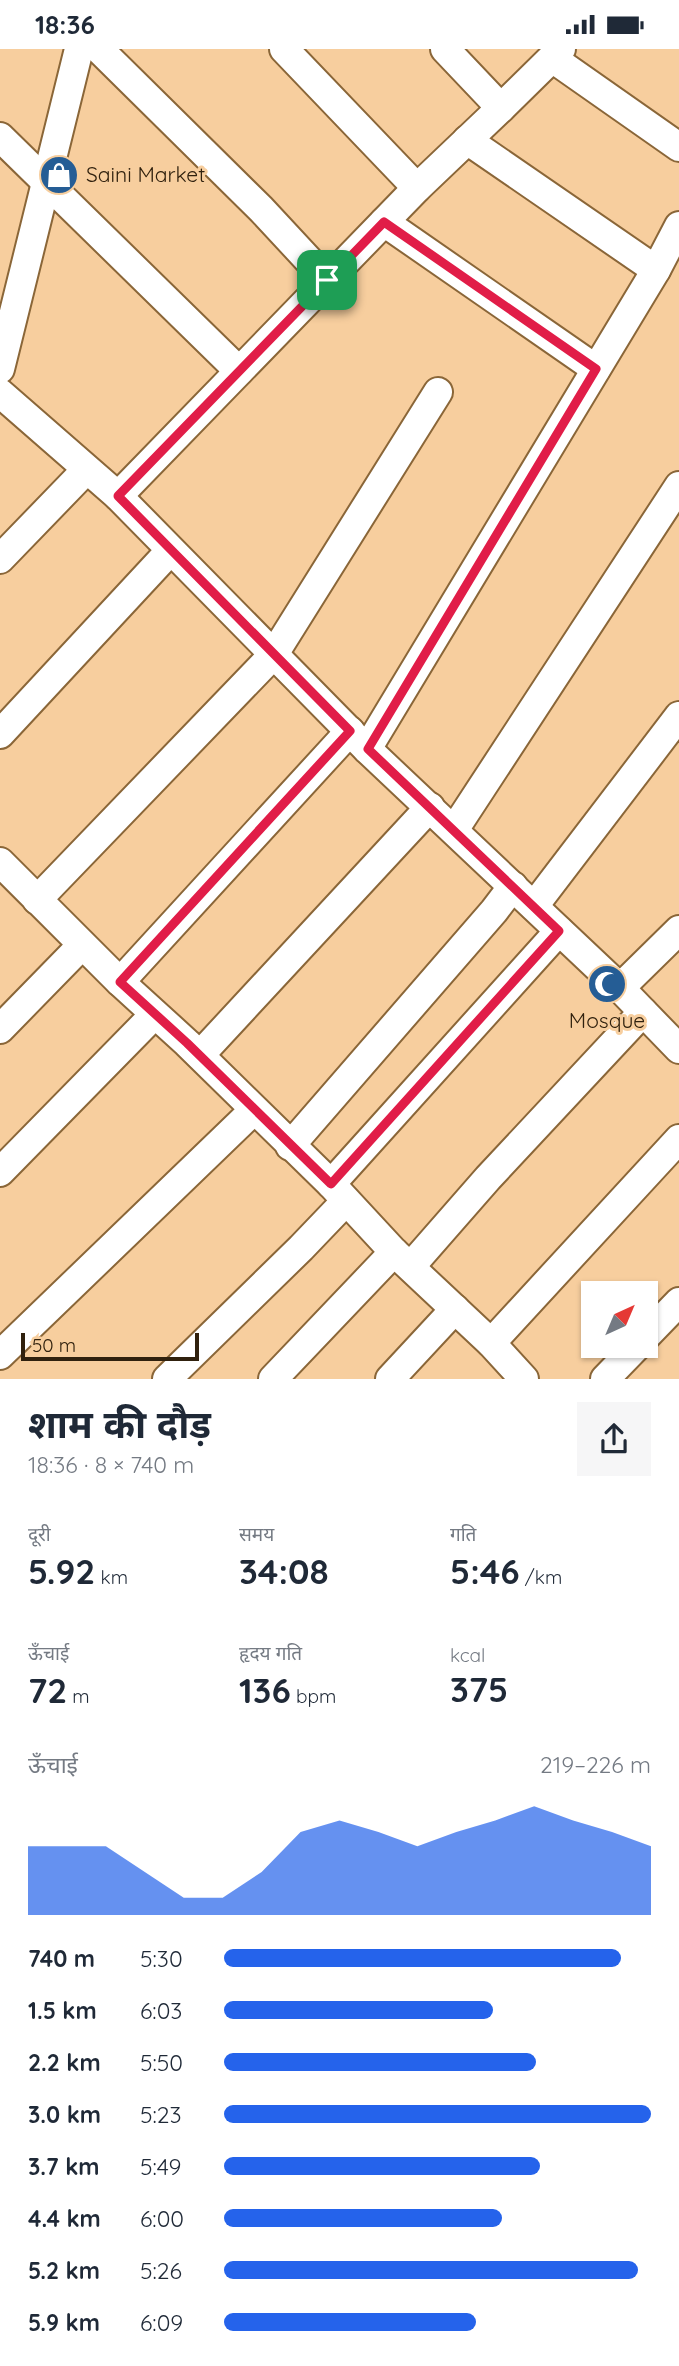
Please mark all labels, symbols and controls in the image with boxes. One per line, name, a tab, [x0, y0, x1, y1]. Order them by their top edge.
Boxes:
text: 18:36	[35, 8, 95, 41]
shop icon: Saini Market	[38, 154, 80, 196]
place label: Saini Market	[86, 161, 205, 187]
pin	[297, 250, 357, 310]
icon: arrive	[308, 261, 346, 299]
mosque icon: Mosque	[586, 963, 628, 1005]
place label: Mosque	[569, 1007, 645, 1033]
north arrow	[581, 1281, 658, 1358]
map controls	[581, 1281, 658, 1358]
scale bar	[21, 1330, 200, 1362]
text: 50 m	[32, 1333, 76, 1357]
text: शाम की दौड़	[28, 1400, 211, 1448]
button: share	[577, 1402, 651, 1476]
text: 18:36 · 8 × 740 m	[28, 1450, 194, 1479]
text: दूरी	[28, 1522, 51, 1546]
text: समय	[239, 1522, 274, 1546]
text: गति	[450, 1522, 476, 1546]
text: 5.92	[28, 1549, 95, 1593]
text: 34:08	[239, 1549, 329, 1593]
text: 5:46	[450, 1549, 520, 1593]
text: km	[95, 1565, 128, 1589]
text: /km	[520, 1565, 562, 1589]
text: ऊँचाई	[28, 1641, 69, 1665]
text: हृदय गति	[239, 1641, 302, 1665]
text: kcal	[450, 1643, 485, 1667]
text: 375	[450, 1667, 508, 1711]
text: 72	[28, 1668, 67, 1712]
text: 136	[239, 1668, 291, 1712]
text: m	[67, 1684, 90, 1708]
text: bpm	[291, 1684, 336, 1708]
text: ऊँचाई	[28, 1750, 78, 1779]
text: 219–226 m	[540, 1750, 651, 1779]
text: 740 m	[28, 1944, 95, 1973]
text: 5:30	[140, 1944, 183, 1973]
text: 1.5 km	[28, 1996, 97, 2025]
text: 6:03	[140, 1996, 182, 2025]
text: 2.2 km	[28, 2048, 101, 2077]
text: 5:50	[140, 2048, 183, 2077]
text: 3.0 km	[28, 2100, 101, 2129]
text: 5:23	[140, 2100, 182, 2129]
text: 3.7 km	[28, 2152, 99, 2181]
text: 5:49	[140, 2152, 181, 2181]
text: 4.4 km	[28, 2204, 101, 2233]
text: 6:00	[140, 2204, 184, 2233]
text: 5.2 km	[28, 2256, 100, 2285]
text: 5:26	[140, 2256, 182, 2285]
text: 5.9 km	[28, 2308, 100, 2337]
text: 6:09	[140, 2308, 183, 2337]

